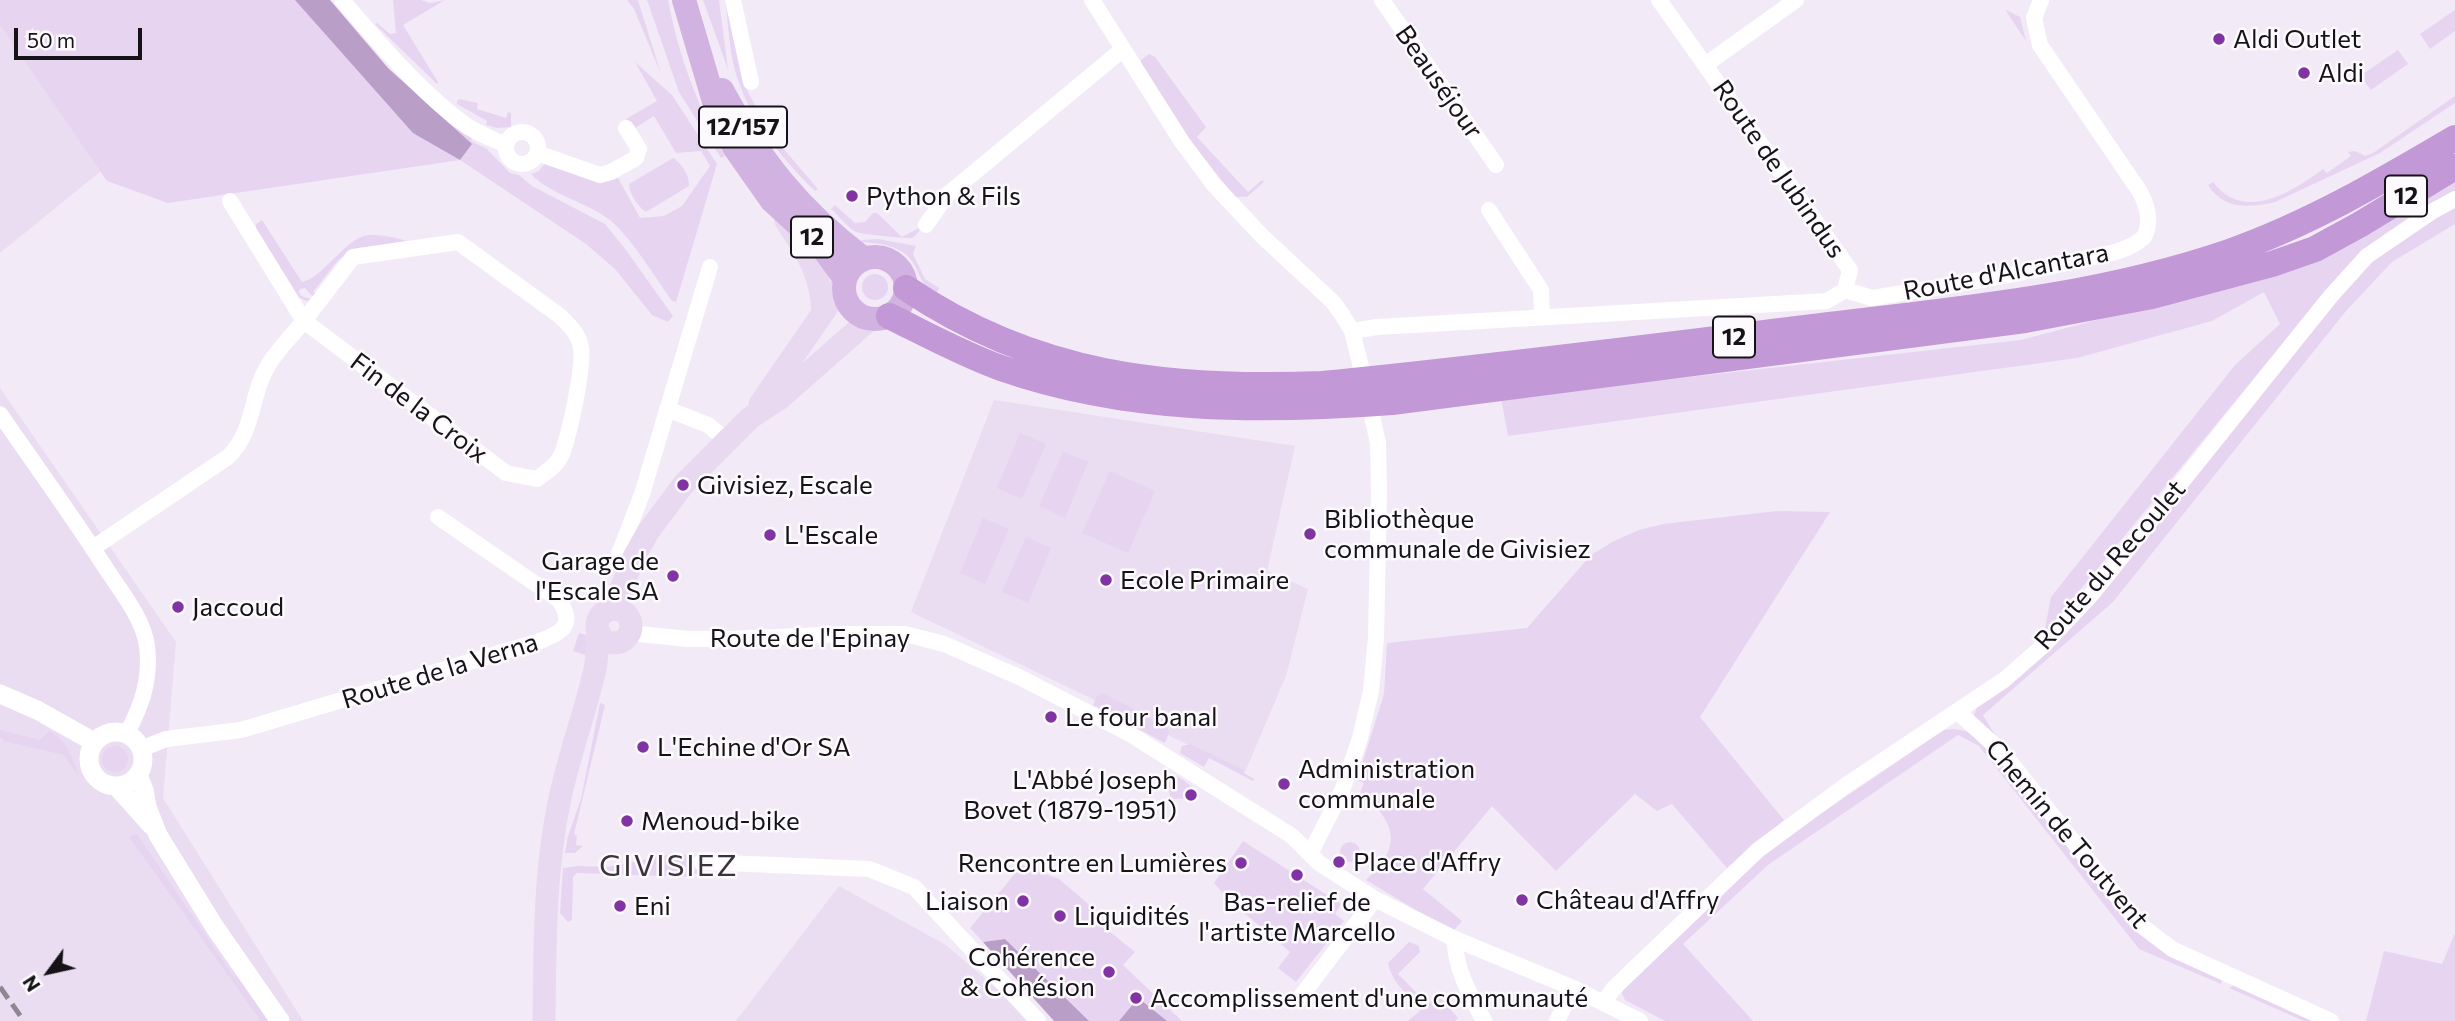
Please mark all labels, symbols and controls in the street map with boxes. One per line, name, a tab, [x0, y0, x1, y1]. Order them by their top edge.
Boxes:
scale bar	[18, 14, 145, 58]
street label: Beauséjour	[1389, 19, 1489, 145]
place label: Aldi Outlet	[2233, 23, 2361, 55]
text: 50 m	[27, 27, 75, 52]
marker: Aldi Outlet	[2211, 31, 2227, 47]
place label: Aldi	[2318, 57, 2364, 89]
marker: Aldi	[2296, 65, 2312, 81]
street label: Route de Jubindus	[1706, 74, 1852, 264]
road number: 12/157	[699, 106, 787, 148]
road number: 12	[2385, 176, 2427, 216]
place label: Python & Fils	[866, 180, 1021, 212]
marker: Python & Fils	[844, 188, 860, 204]
road number: 12	[791, 216, 833, 258]
street label: Route d'Alcantara	[1901, 237, 2111, 307]
road number: 12	[1713, 316, 1755, 358]
street label: Fin de la Croix	[344, 346, 494, 470]
place label: Givisiez, Escale	[697, 469, 873, 501]
street label: Route du Recoulet	[2028, 474, 2192, 656]
marker: Givisiez, Escale	[675, 477, 691, 493]
place label: Bibliothèque communale de Givisiez	[1324, 503, 1591, 564]
place label: L'Escale	[784, 519, 878, 551]
marker: Bibliothèque communale de Givisiez	[1302, 526, 1318, 542]
marker: L'Escale	[762, 527, 778, 543]
place label: Garage de l'Escale SA	[535, 545, 659, 606]
place label: Ecole Primaire	[1120, 564, 1289, 596]
marker: Garage de l'Escale SA	[665, 568, 681, 584]
marker: Ecole Primaire	[1098, 572, 1114, 588]
place label: Jaccoud	[192, 591, 284, 623]
marker: Jaccoud	[170, 599, 186, 615]
street label: Route de l'Epinay	[710, 622, 910, 654]
street label: Route de la Verna	[338, 626, 542, 716]
place label: Le four banal	[1065, 701, 1218, 733]
marker: Le four banal	[1043, 709, 1059, 725]
place label: L'Echine d'Or SA	[657, 731, 851, 763]
street label: Chemin de Toutvent	[1979, 733, 2155, 935]
marker: L'Echine d'Or SA	[635, 739, 651, 755]
place label: Administration communale	[1298, 753, 1475, 814]
place label: L'Abbé Joseph Bovet (1879-1951)	[963, 764, 1177, 826]
marker: Administration communale	[1276, 776, 1292, 792]
marker: L'Abbé Joseph Bovet (1879-1951)	[1183, 787, 1199, 803]
place label: Menoud-bike	[641, 805, 800, 837]
marker: Menoud-bike	[619, 813, 635, 829]
place label: Place d'Affry	[1353, 846, 1501, 878]
place label: Rencontre en Lumières	[958, 847, 1227, 879]
district label: GIVISIEZ	[600, 848, 738, 884]
marker: Place d'Affry	[1331, 854, 1347, 870]
marker: Rencontre en Lumières	[1233, 855, 1249, 871]
marker: Bas-relief de l'artiste Marcello	[1289, 867, 1305, 883]
place label: Château d'Affry	[1536, 884, 1720, 916]
place label: Liaison	[925, 885, 1009, 917]
place label: Bas-relief de l'artiste Marcello	[1198, 886, 1396, 948]
place label: Eni	[634, 890, 671, 922]
marker: Château d'Affry	[1514, 892, 1530, 908]
marker: Liaison	[1015, 893, 1031, 909]
marker: Eni	[612, 898, 628, 914]
place label: Liquidités	[1074, 900, 1190, 932]
marker: Liquidités	[1052, 908, 1068, 924]
north arrow	[14, 937, 84, 1007]
place label: Cohérence & Cohésion	[960, 941, 1095, 1002]
marker: Cohérence & Cohésion	[1101, 964, 1117, 980]
text: N	[17, 971, 45, 996]
place label: Accomplissement d'une communauté	[1150, 982, 1588, 1014]
marker: Accomplissement d'une communauté	[1128, 990, 1144, 1006]

